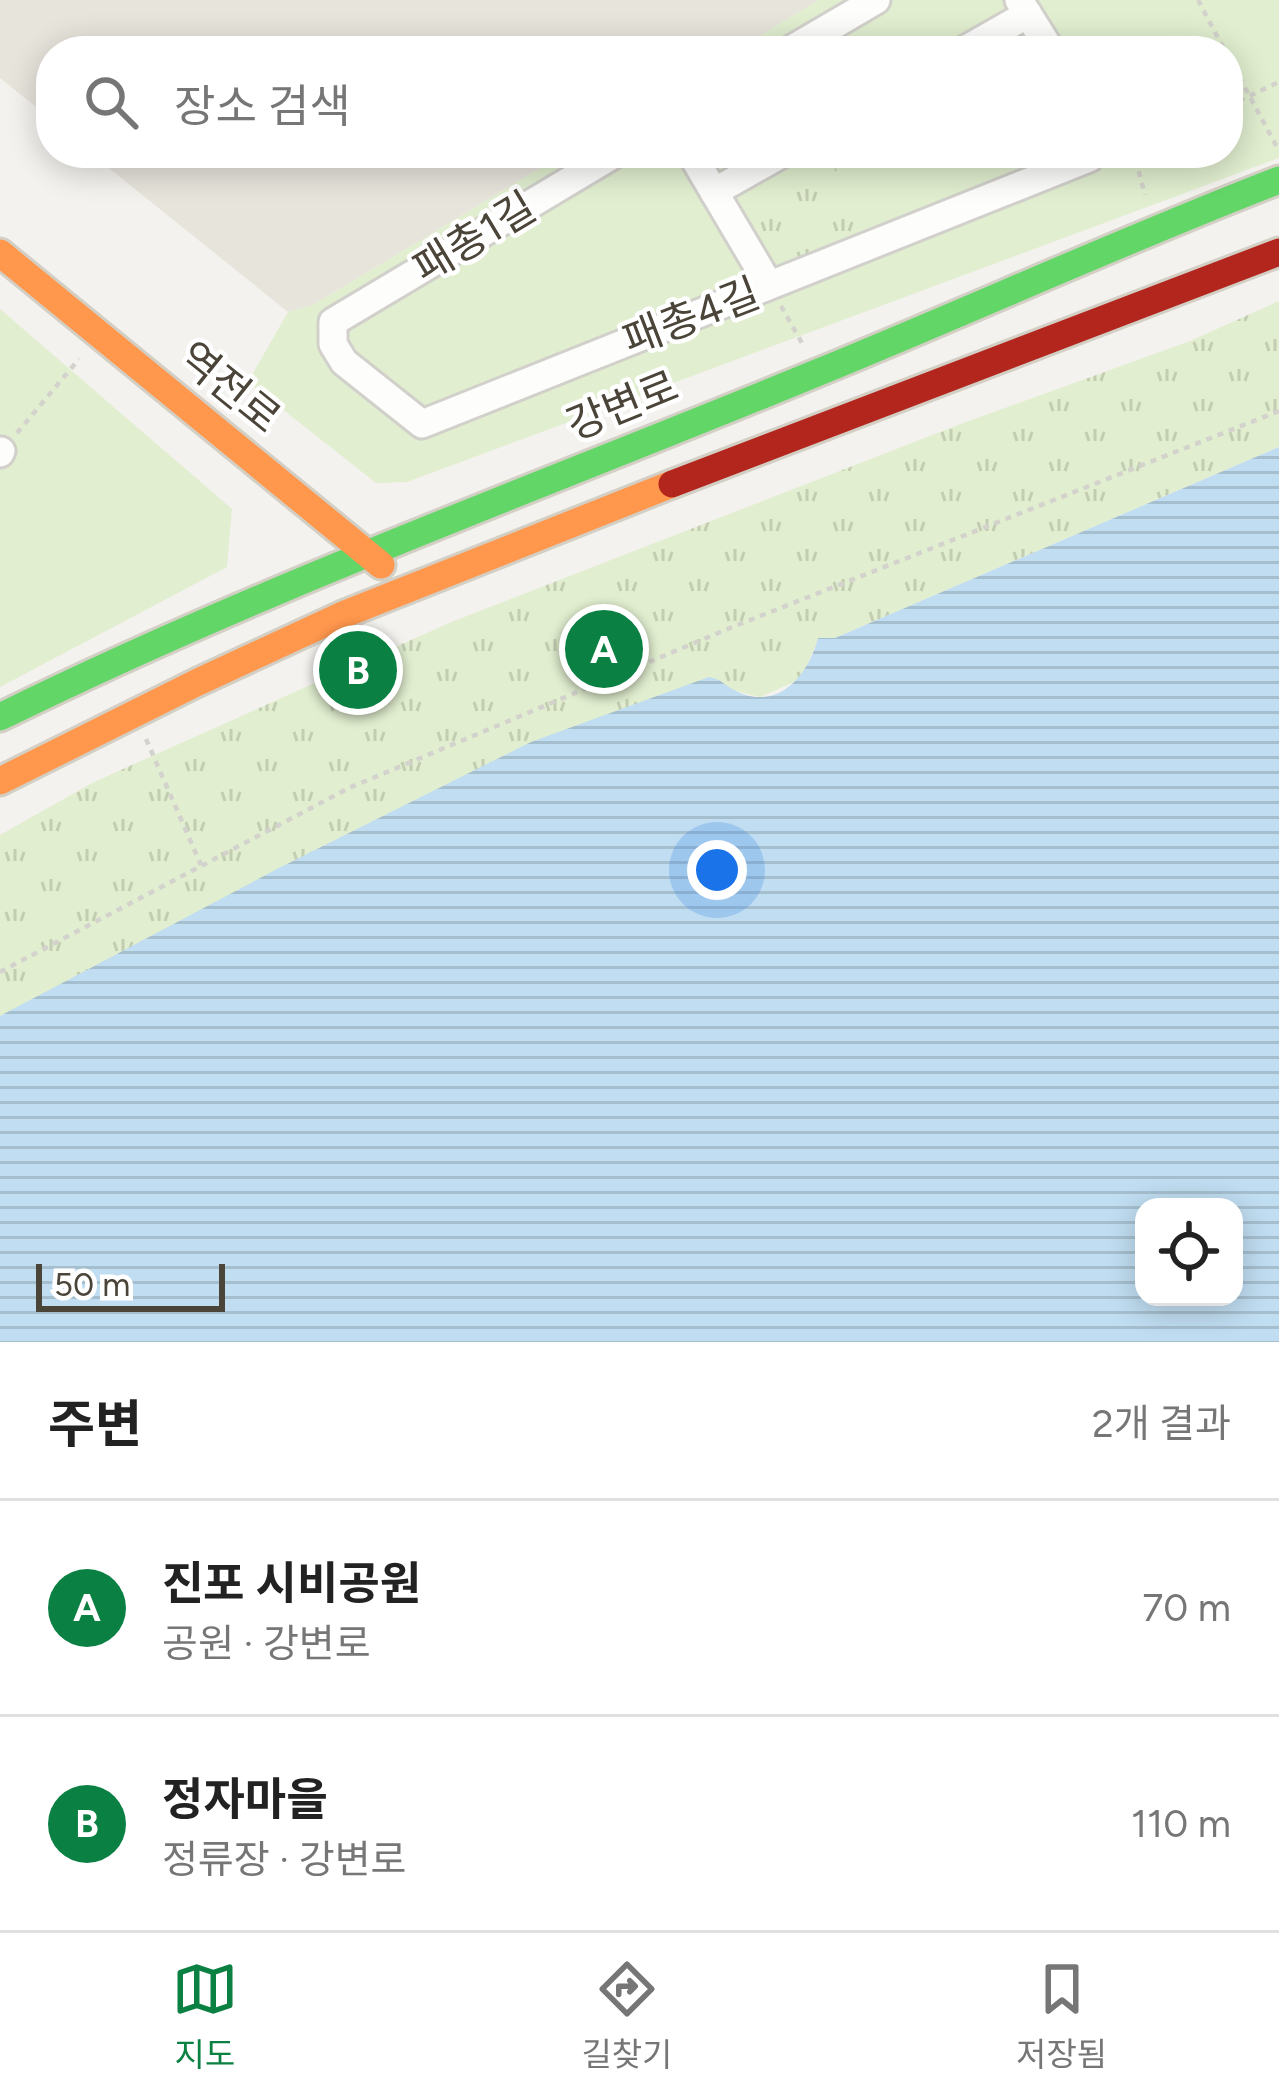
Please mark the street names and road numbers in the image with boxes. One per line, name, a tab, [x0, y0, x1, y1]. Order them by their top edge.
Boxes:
street label: 패총1길	[404, 181, 545, 294]
street label: 패총4길	[616, 267, 767, 366]
street label: 역전로	[169, 331, 291, 444]
street label: 강변로	[559, 360, 685, 451]

